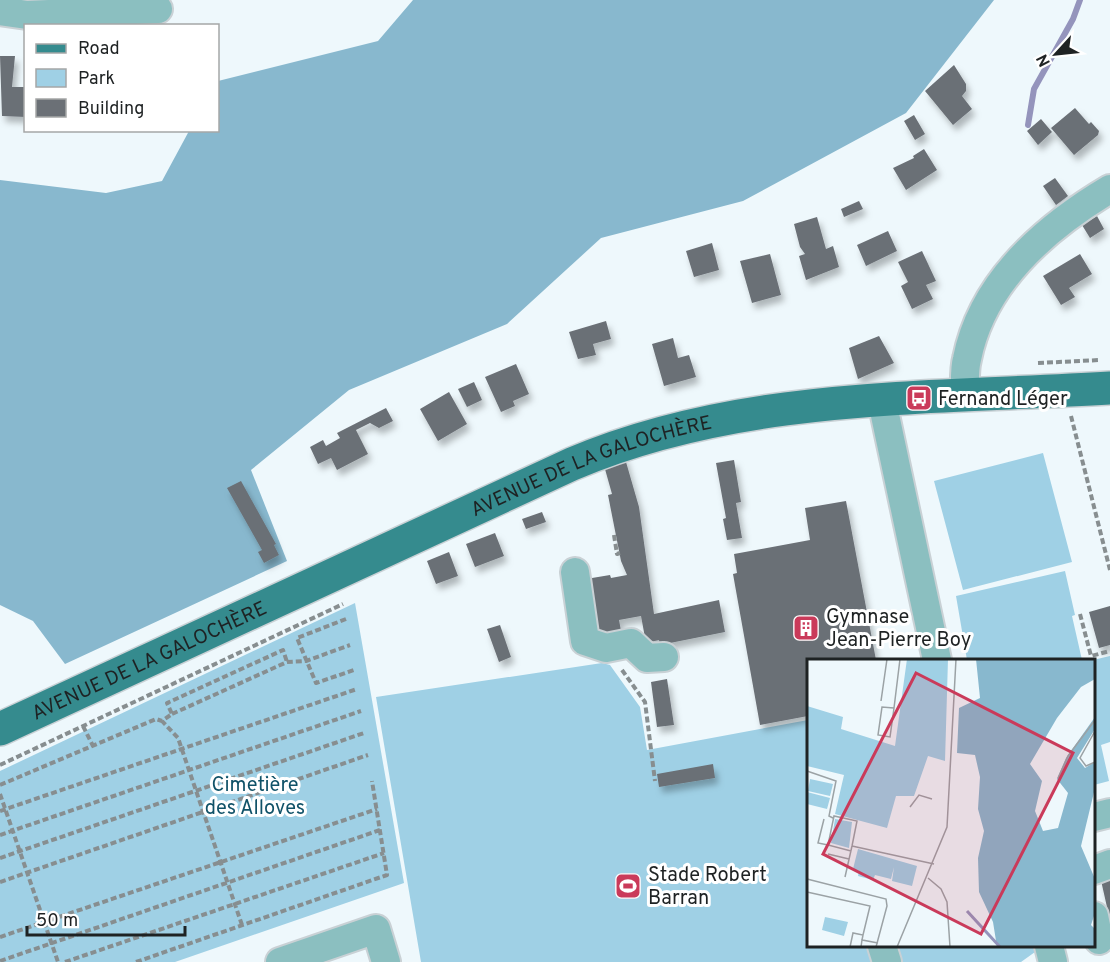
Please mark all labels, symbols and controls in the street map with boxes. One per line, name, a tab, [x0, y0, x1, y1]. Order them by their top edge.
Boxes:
legend	[24, 24, 219, 132]
north arrow	[1026, 24, 1086, 84]
text: Road	[78, 38, 120, 61]
text: N	[1033, 50, 1056, 70]
text: Park	[78, 68, 115, 91]
text: Building	[78, 98, 144, 121]
bus stop icon: Fernand Léger	[904, 383, 934, 413]
place label: Fernand Léger	[938, 387, 1068, 413]
street label: AVENUE DE LA GALOCHÈRE	[467, 411, 714, 524]
street label: AVENUE DE LA GALOCHÈRE	[28, 596, 271, 728]
place label: Gymnase Jean-Pierre Boy	[826, 605, 971, 654]
building icon: Gymnase Jean-Pierre Boy	[791, 613, 821, 643]
inset map	[807, 659, 1095, 947]
park label: Cimetière des Alloves	[205, 773, 305, 822]
place label: Stade Robert Barran	[648, 863, 767, 912]
sports icon: Stade Robert Barran	[613, 871, 643, 901]
scale bar	[27, 899, 184, 937]
text: 50 m	[36, 910, 78, 933]

